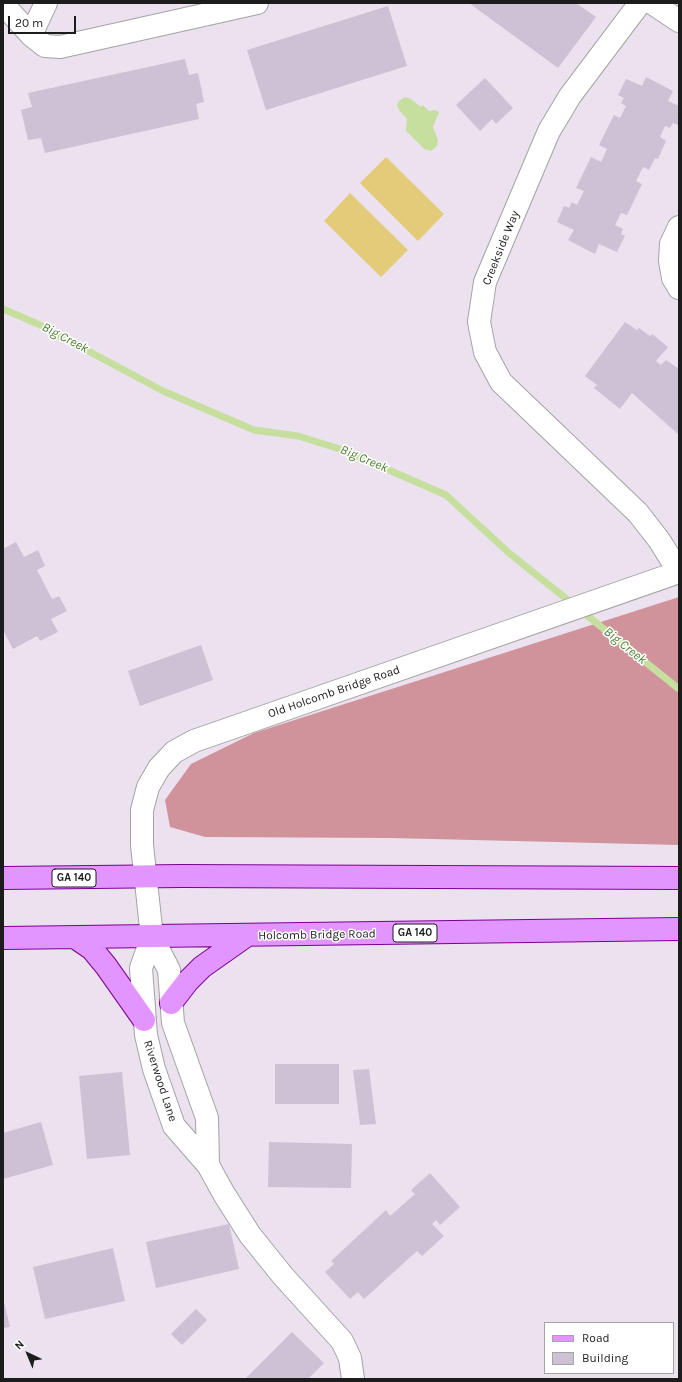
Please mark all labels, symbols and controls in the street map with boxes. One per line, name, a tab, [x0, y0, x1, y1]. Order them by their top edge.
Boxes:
scale bar	[10, 8, 78, 34]
text: 20 m	[15, 16, 43, 30]
street label: Creekside Way	[479, 209, 523, 287]
water label: Big Creek	[39, 319, 91, 357]
water label: Big Creek	[338, 442, 390, 476]
water label: Big Creek	[600, 624, 650, 668]
street label: Old Holcomb Bridge Road	[266, 663, 402, 721]
road number: GA 140	[52, 869, 96, 887]
road number: GA 140	[393, 924, 437, 942]
street label: Holcomb Bridge Road	[258, 927, 376, 943]
street label: Riverwood Lane	[140, 1038, 180, 1124]
legend	[544, 1322, 674, 1374]
text: Road	[582, 1331, 610, 1345]
north arrow	[8, 1334, 48, 1374]
text: N	[12, 1338, 27, 1352]
text: Building	[582, 1351, 628, 1365]

